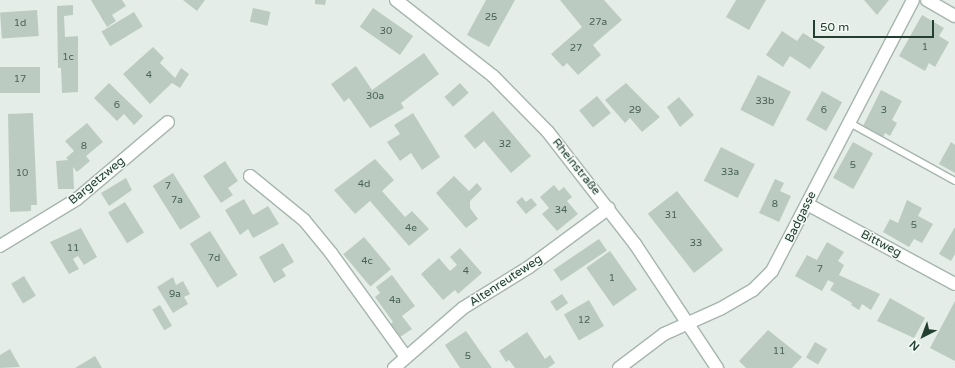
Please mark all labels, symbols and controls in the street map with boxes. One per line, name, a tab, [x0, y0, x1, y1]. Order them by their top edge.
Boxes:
house number: 25	[485, 12, 497, 24]
scale bar	[815, 12, 936, 38]
house number: 27a	[589, 17, 607, 29]
house number: 1d	[14, 18, 26, 30]
text: 50 m	[820, 20, 849, 34]
house number: 30	[380, 26, 392, 38]
house number: 1	[922, 42, 928, 54]
house number: 27	[570, 43, 582, 55]
house number: 1c	[62, 52, 74, 64]
house number: 4	[146, 70, 152, 82]
house number: 17	[14, 74, 26, 86]
house number: 30a	[366, 91, 384, 103]
house number: 33b	[756, 96, 774, 108]
house number: 6	[114, 100, 120, 112]
house number: 29	[629, 105, 641, 117]
house number: 6	[821, 105, 827, 117]
house number: 3	[881, 105, 887, 117]
street label: Rheinstraße	[549, 136, 603, 198]
house number: 32	[499, 139, 511, 151]
house number: 8	[81, 141, 87, 153]
street label: Bargetzweg	[66, 154, 128, 208]
house number: 5	[850, 160, 856, 172]
house number: 33a	[721, 167, 739, 179]
house number: 10	[16, 168, 28, 180]
house number: 4d	[358, 179, 370, 191]
house number: 7	[165, 181, 171, 193]
street label: Badgasse	[782, 189, 820, 245]
house number: 7a	[171, 195, 183, 207]
house number: 8	[772, 199, 778, 211]
house number: 34	[555, 205, 567, 217]
house number: 31	[665, 210, 677, 222]
house number: 5	[911, 220, 917, 232]
house number: 4e	[405, 223, 417, 235]
street label: Bittweg	[858, 227, 904, 261]
house number: 33	[690, 238, 702, 250]
house number: 11	[67, 243, 79, 255]
street label: Altenreuteweg	[467, 252, 545, 310]
house number: 7d	[208, 253, 220, 265]
house number: 4c	[361, 256, 373, 268]
house number: 7	[817, 264, 823, 276]
house number: 4	[463, 266, 469, 278]
house number: 1	[609, 273, 615, 285]
house number: 9a	[169, 289, 181, 301]
house number: 4a	[389, 295, 401, 307]
house number: 12	[578, 315, 590, 327]
north arrow	[903, 316, 943, 356]
text: N	[907, 338, 922, 353]
house number: 11	[773, 346, 785, 358]
house number: 5	[465, 351, 471, 363]

